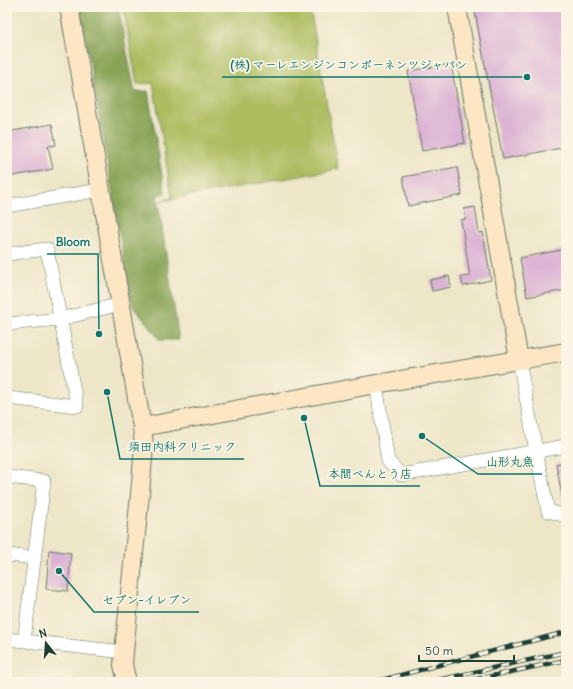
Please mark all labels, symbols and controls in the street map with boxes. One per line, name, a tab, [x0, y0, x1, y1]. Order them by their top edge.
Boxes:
callout: (株) マーレエンジンコンポーネンツジャパン	[222, 53, 476, 77]
text: (株) マーレエンジンコンポーネンツジャパン	[230, 57, 468, 73]
callout: Bloom	[47, 230, 98, 254]
text: Bloom	[56, 234, 91, 249]
callout: 須田内科クリニック	[120, 435, 244, 459]
text: 須田内科クリニック	[128, 439, 236, 454]
callout: 山形丸魚	[478, 450, 542, 474]
text: 山形丸魚	[486, 454, 534, 469]
callout: 本間べんとう店	[320, 462, 420, 486]
text: 本間べんとう店	[328, 466, 412, 481]
callout: セブン-イレブン	[94, 588, 199, 612]
text: セブン-イレブン	[102, 592, 192, 607]
north arrow	[26, 623, 66, 663]
text: N	[37, 626, 49, 641]
scale bar	[419, 637, 514, 663]
text: 50 m	[425, 643, 454, 658]

